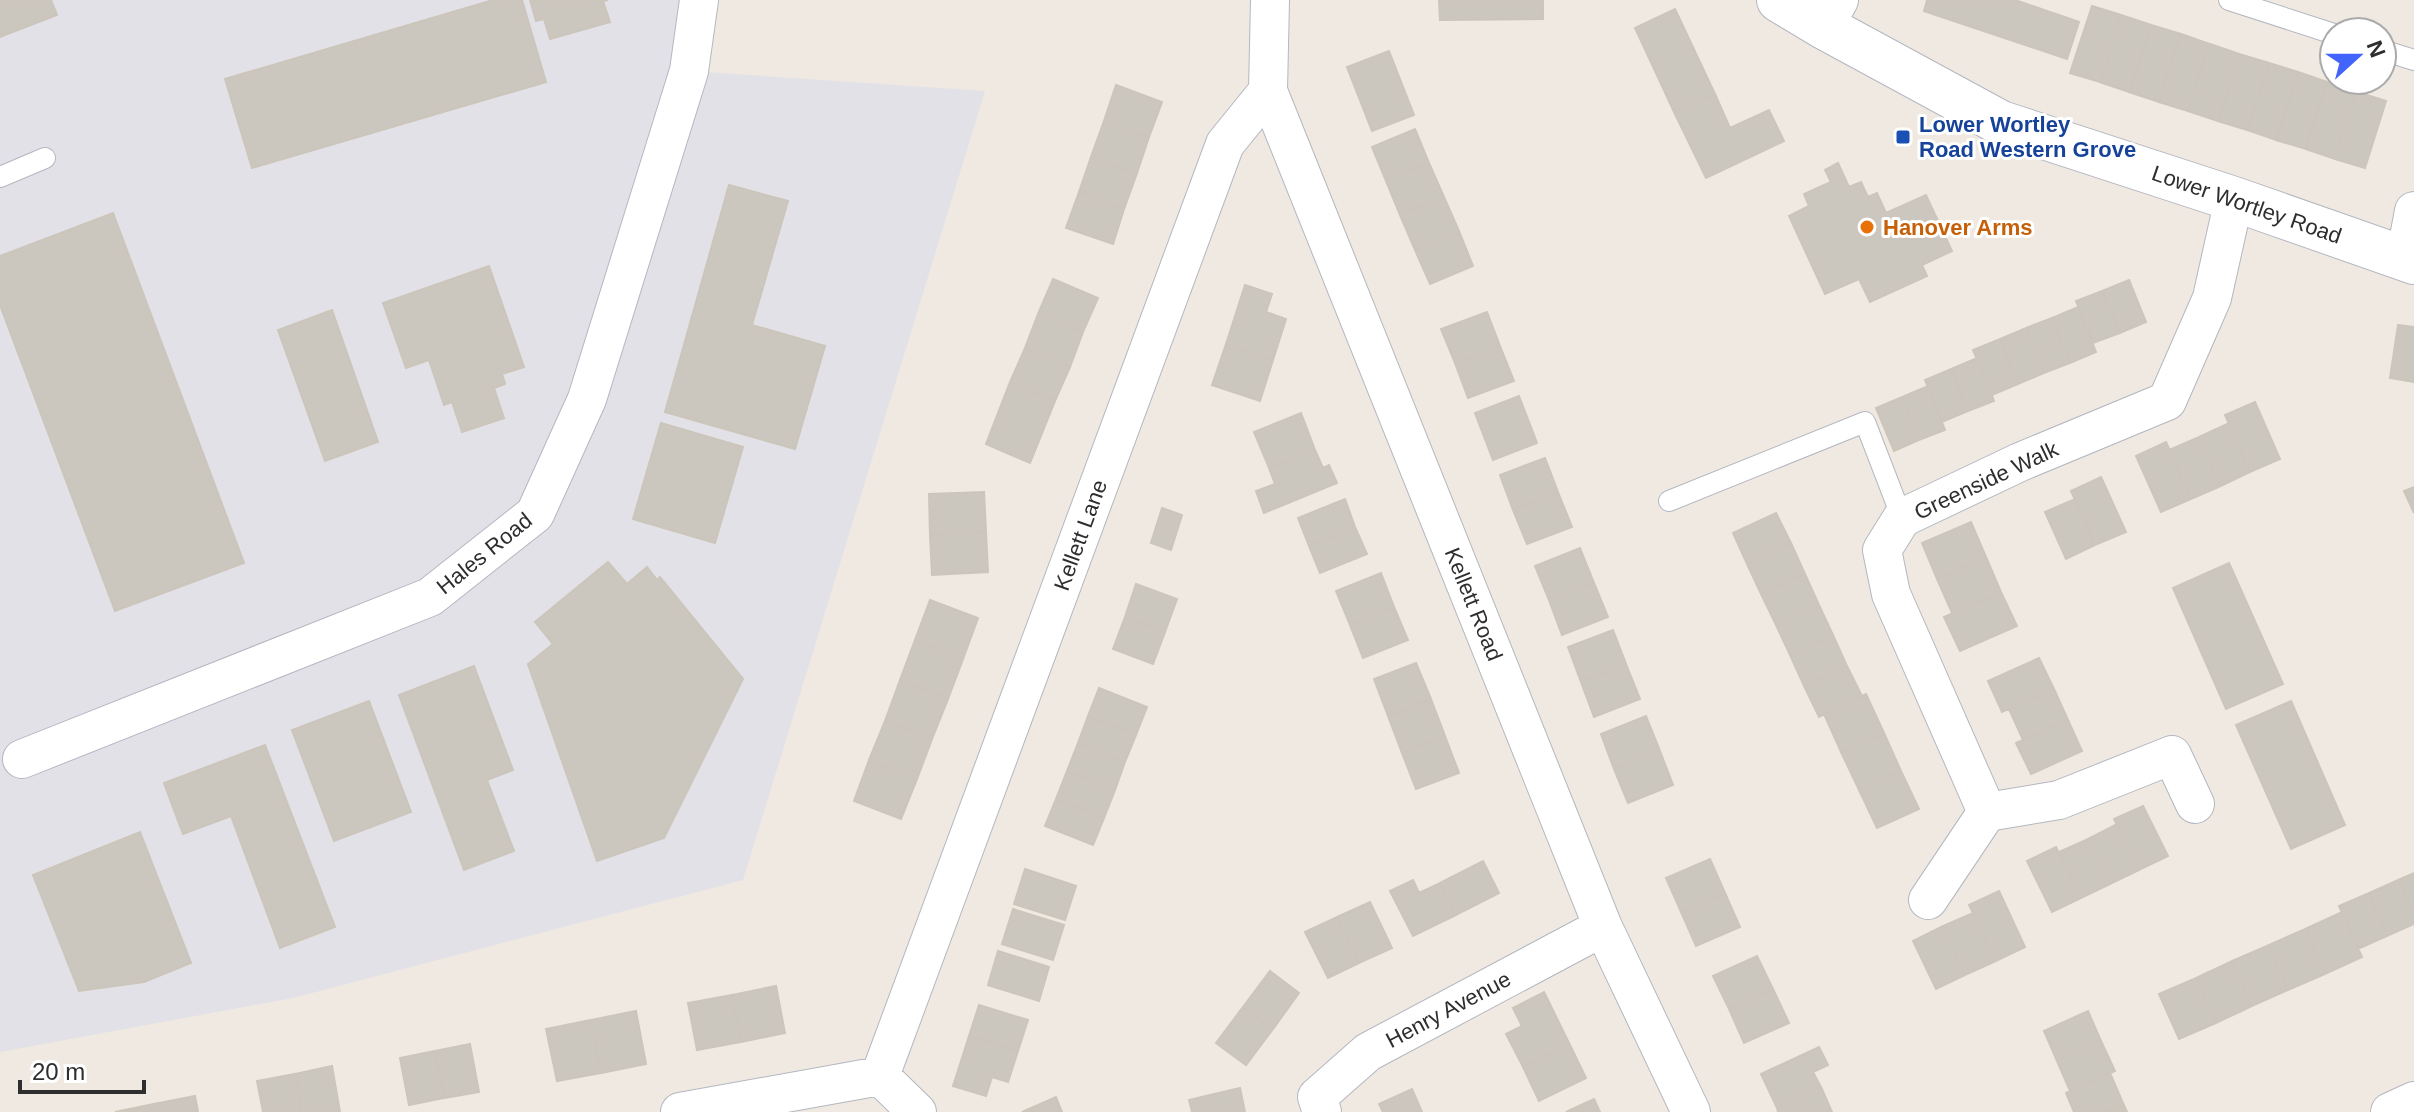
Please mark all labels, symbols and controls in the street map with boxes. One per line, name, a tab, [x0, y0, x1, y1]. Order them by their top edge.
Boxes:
north arrow	[2318, 16, 2398, 96]
text: N	[2362, 37, 2391, 61]
place label: Lower Wortley Road Western Grove	[1919, 112, 2136, 162]
marker: Lower Wortley Road Western Grove	[1894, 128, 1912, 146]
street label: Lower Wortley Road	[2149, 160, 2345, 249]
place label: Hanover Arms	[1883, 215, 2033, 240]
marker: Hanover Arms	[1858, 218, 1876, 236]
street label: Greenside Walk	[1910, 436, 2063, 525]
street label: Kellett Lane	[1049, 476, 1112, 594]
street label: Hales Road	[432, 508, 537, 599]
street label: Kellett Road	[1439, 544, 1508, 664]
street label: Henry Avenue	[1382, 966, 1515, 1053]
scale bar	[20, 1044, 144, 1094]
text: 20 m	[32, 1058, 85, 1085]

